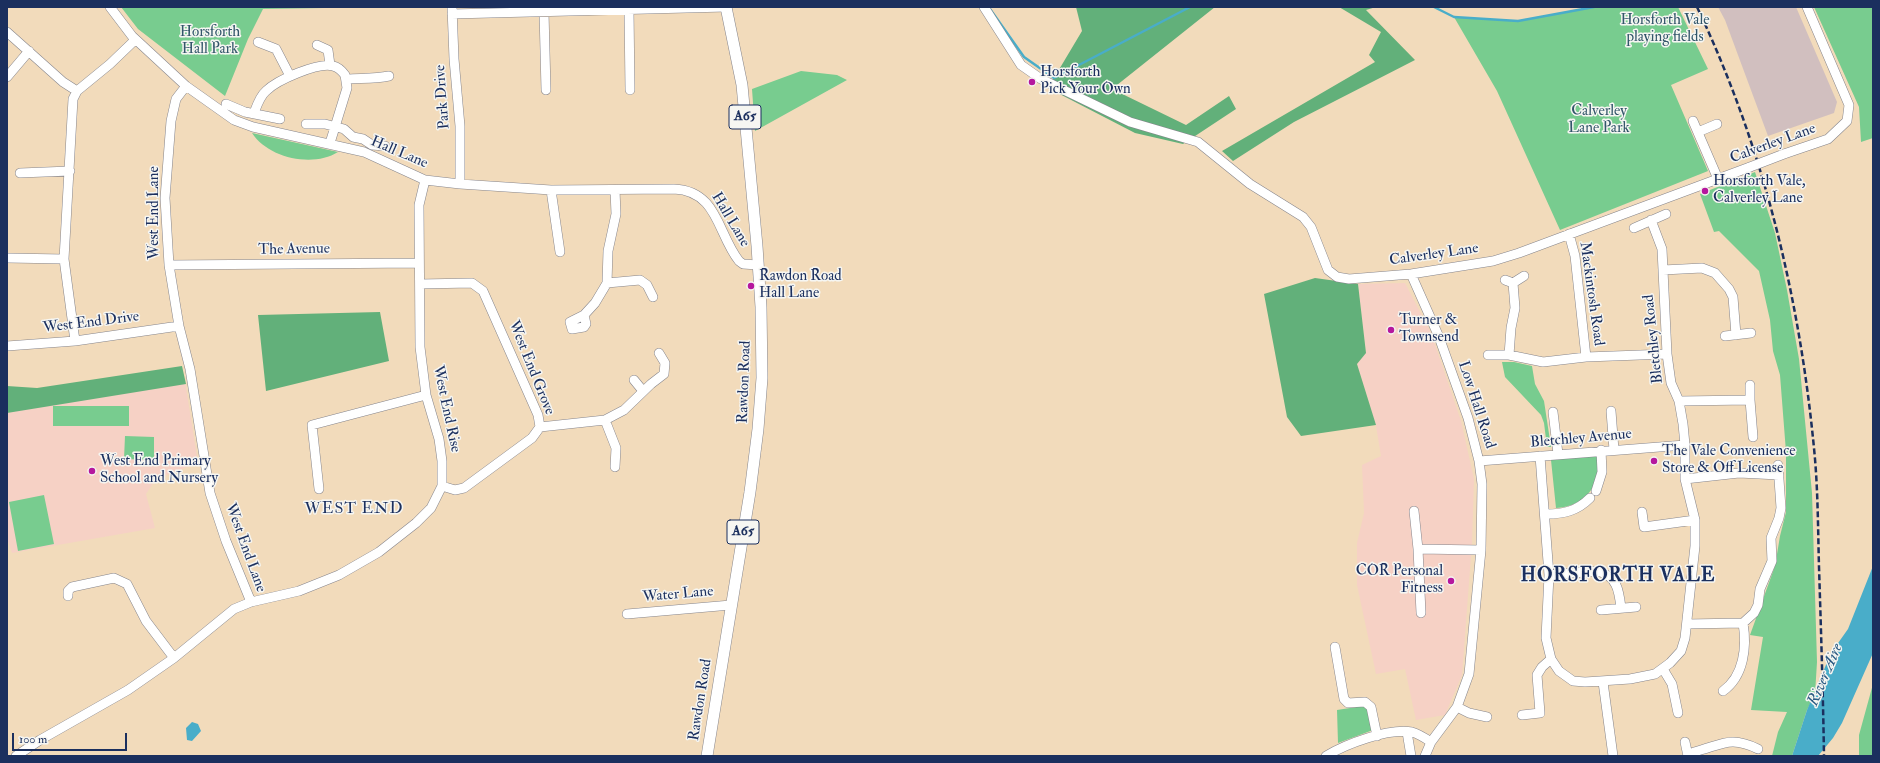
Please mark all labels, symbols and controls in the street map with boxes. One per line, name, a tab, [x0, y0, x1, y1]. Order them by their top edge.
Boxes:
park label: Horsforth Vale playing fields	[1620, 12, 1710, 47]
park label: Horsforth Hall Park	[180, 24, 240, 59]
street label: Park Drive	[432, 64, 454, 130]
place label: Horsforth Pick Your Own	[1040, 64, 1131, 99]
marker: Horsforth Pick Your Own	[1027, 77, 1037, 87]
park label: Calverley Lane Park	[1568, 103, 1630, 138]
road number: A65	[729, 105, 761, 129]
street label: Calverley Lane	[1728, 120, 1818, 168]
street label: Hall Lane	[368, 133, 430, 173]
street label: West End Lane	[146, 166, 164, 260]
place label: Horsforth Vale, Calverley Lane	[1713, 173, 1806, 208]
marker: Horsforth Vale, Calverley Lane	[1700, 186, 1710, 196]
street label: Hall Lane	[707, 190, 753, 250]
street label: The Avenue	[258, 240, 330, 260]
street label: Calverley Lane	[1388, 240, 1480, 270]
street label: Mackintosh Road	[1575, 241, 1607, 347]
place label: Rawdon Road Hall Lane	[759, 268, 842, 303]
marker: Rawdon Road Hall Lane	[746, 281, 756, 291]
street label: Bletchley Road	[1640, 293, 1668, 385]
street label: West End Drive	[42, 308, 140, 338]
place label: Turner & Townsend	[1399, 312, 1459, 347]
street label: West End Grove	[504, 318, 558, 418]
marker: Turner & Townsend	[1386, 325, 1396, 335]
street label: Rawdon Road	[735, 340, 755, 424]
street label: Low Hall Road	[1453, 359, 1499, 451]
street label: West End Rise	[428, 364, 464, 454]
street label: Bletchley Avenue	[1530, 426, 1632, 452]
place label: The Vale Convenience Store & Off License	[1662, 443, 1795, 478]
place label: West End Primary School and Nursery	[100, 453, 218, 488]
marker: The Vale Convenience Store & Off License	[1649, 456, 1659, 466]
marker: West End Primary School and Nursery	[87, 466, 97, 476]
district label: WEST END	[305, 500, 403, 520]
street label: West End Lane	[221, 501, 269, 595]
road number: A65	[727, 520, 759, 544]
place label: COR Personal Fitness	[1356, 563, 1443, 598]
district label: HORSFORTH VALE	[1521, 566, 1715, 588]
marker: COR Personal Fitness	[1446, 576, 1456, 586]
street label: Water Lane	[642, 583, 714, 607]
water label: River Aire	[1804, 641, 1848, 709]
street label: Rawdon Road	[686, 658, 716, 742]
scale bar	[14, 725, 129, 751]
text: 100 m	[19, 732, 47, 747]

